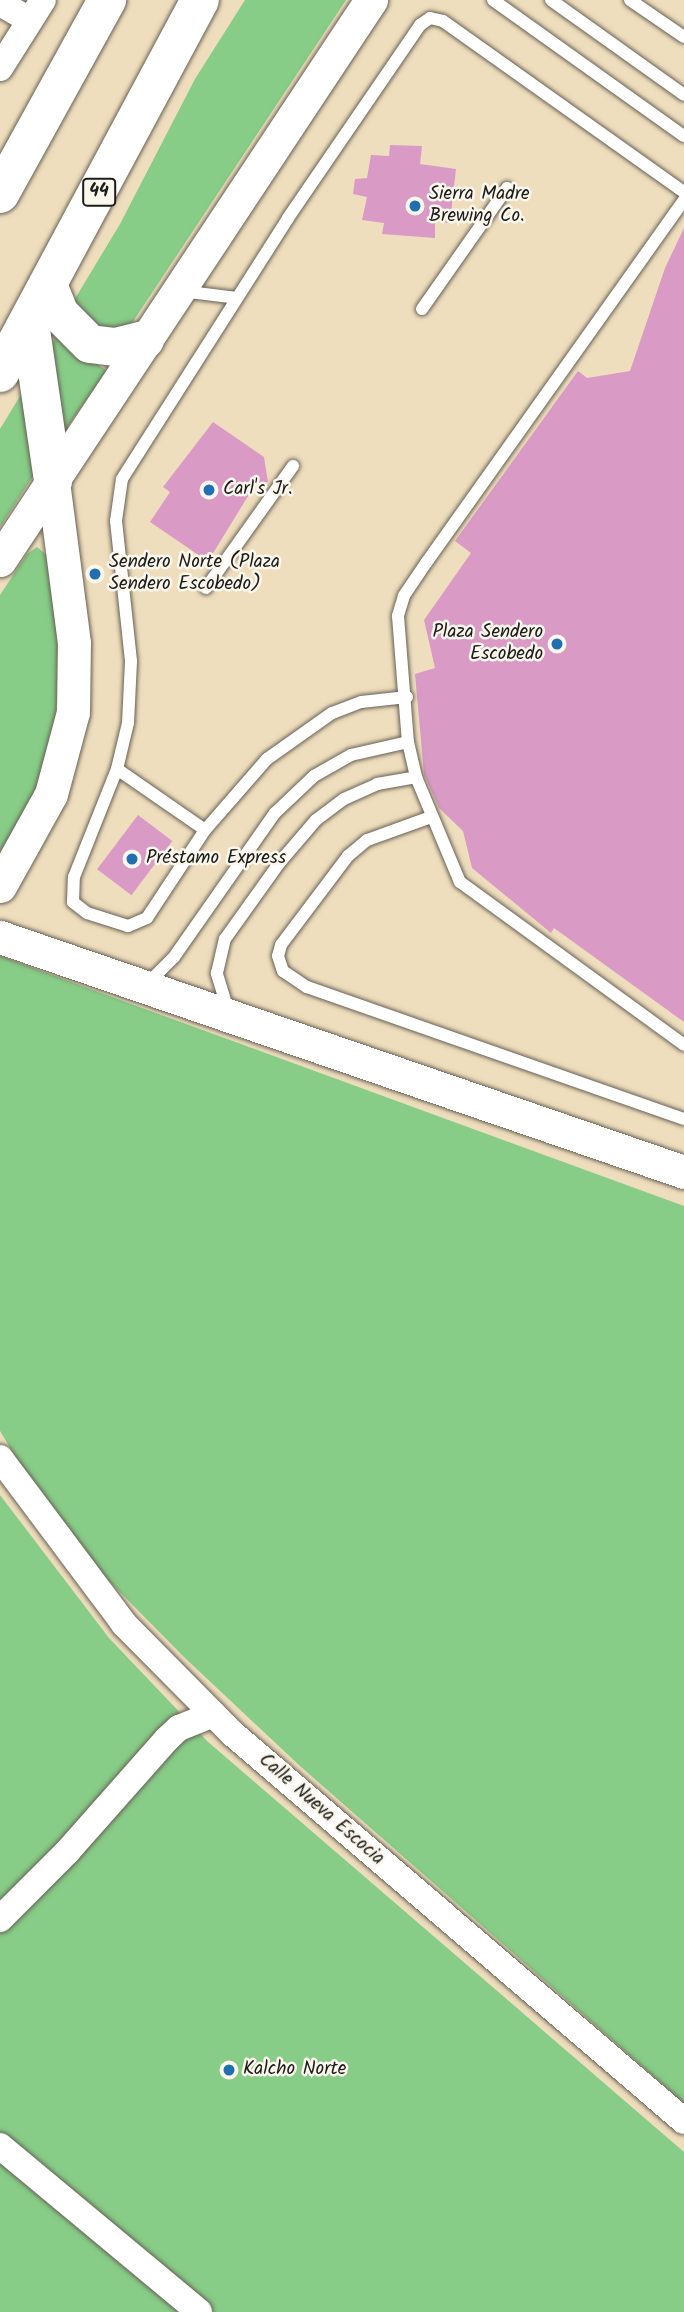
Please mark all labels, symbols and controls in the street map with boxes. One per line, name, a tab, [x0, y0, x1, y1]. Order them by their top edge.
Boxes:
road number: 44	[82, 177, 116, 206]
place label: Sierra Madre Brewing Co.	[429, 184, 529, 228]
marker: Sierra Madre Brewing Co.	[407, 198, 423, 214]
place label: Carl's Jr.	[223, 479, 292, 501]
marker: Carl's Jr.	[201, 482, 217, 498]
place label: Sendero Norte (Plaza Sendero Escobedo)	[109, 552, 280, 596]
marker: Sendero Norte (Plaza Sendero Escobedo)	[87, 566, 103, 582]
place label: Plaza Sendero Escobedo	[433, 622, 543, 666]
marker: Plaza Sendero Escobedo	[549, 636, 565, 652]
place label: Préstamo Express	[146, 848, 286, 870]
marker: Préstamo Express	[124, 851, 140, 867]
street label: Calle Nueva Escocia	[254, 1749, 388, 1871]
place label: Kalcho Norte	[243, 2059, 346, 2081]
marker: Kalcho Norte	[221, 2062, 237, 2078]

